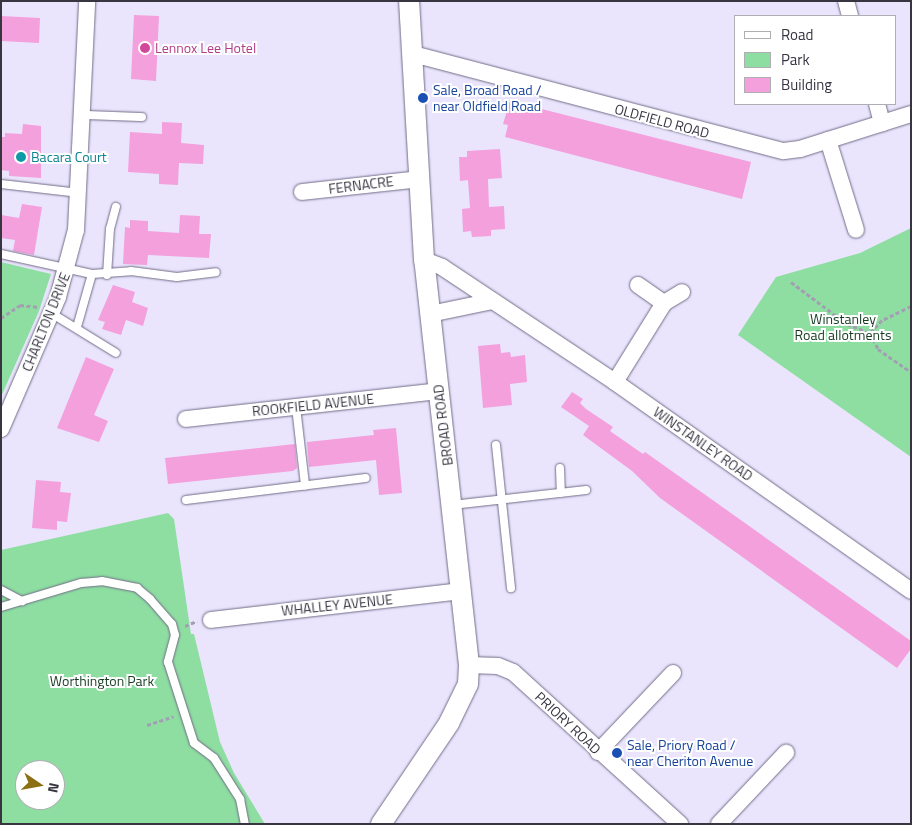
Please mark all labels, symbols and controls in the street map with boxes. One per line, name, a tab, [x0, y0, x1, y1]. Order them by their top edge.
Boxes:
legend	[734, 15, 897, 105]
text: Road	[781, 23, 813, 46]
place label: Lennox Lee Hotel	[155, 40, 256, 56]
marker: Lennox Lee Hotel	[139, 42, 151, 54]
text: Park	[781, 48, 810, 71]
text: Building	[781, 73, 832, 96]
place label: Sale, Broad Road / near Oldfield Road	[433, 82, 541, 114]
marker: Sale, Broad Road / near Oldfield Road	[417, 92, 429, 104]
street label: OLDFIELD ROAD	[613, 100, 711, 142]
place label: Bacara Court	[31, 149, 107, 165]
marker: Bacara Court	[15, 151, 27, 163]
street label: FERNACRE	[328, 173, 394, 197]
street label: CHARLTON DRIVE	[18, 270, 74, 374]
park label: Winstanley Road allotments	[795, 311, 891, 344]
street label: BROAD ROAD	[430, 383, 456, 467]
street label: ROOKFIELD AVENUE	[251, 390, 375, 420]
street label: WINSTANLEY ROAD	[650, 403, 756, 485]
street label: WHALLEY AVENUE	[280, 591, 394, 619]
park label: Worthington Park	[50, 673, 154, 689]
street label: PRIORY ROAD	[532, 688, 604, 758]
place label: Sale, Priory Road / near Cheriton Avenue	[627, 737, 753, 770]
marker: Sale, Priory Road / near Cheriton Avenue	[611, 747, 623, 759]
north arrow	[15, 760, 65, 810]
text: N	[43, 781, 65, 795]

